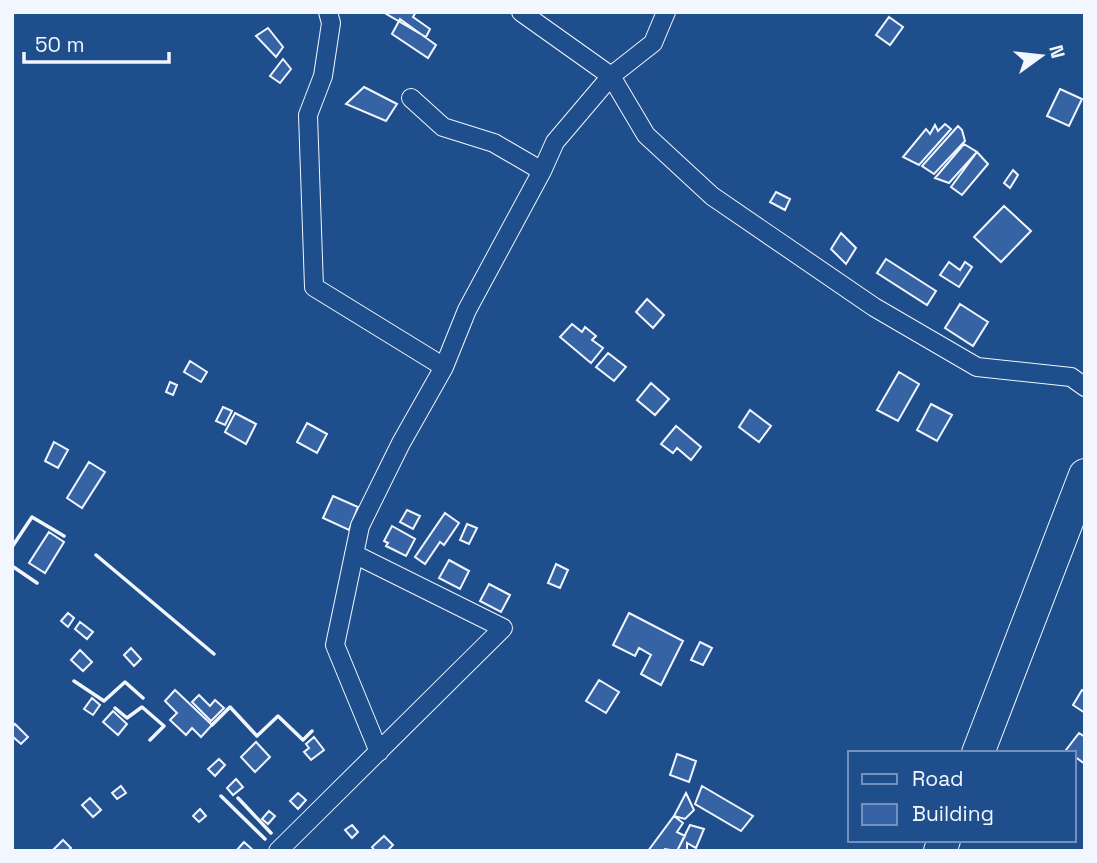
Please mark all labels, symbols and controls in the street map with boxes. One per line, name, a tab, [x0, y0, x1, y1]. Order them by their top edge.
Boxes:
scale bar	[24, 21, 170, 65]
north arrow	[1006, 21, 1076, 91]
text: 50 m	[35, 31, 85, 58]
text: N	[1043, 42, 1071, 61]
legend	[848, 751, 1076, 842]
text: Road	[912, 765, 964, 792]
text: Building	[912, 800, 994, 827]

